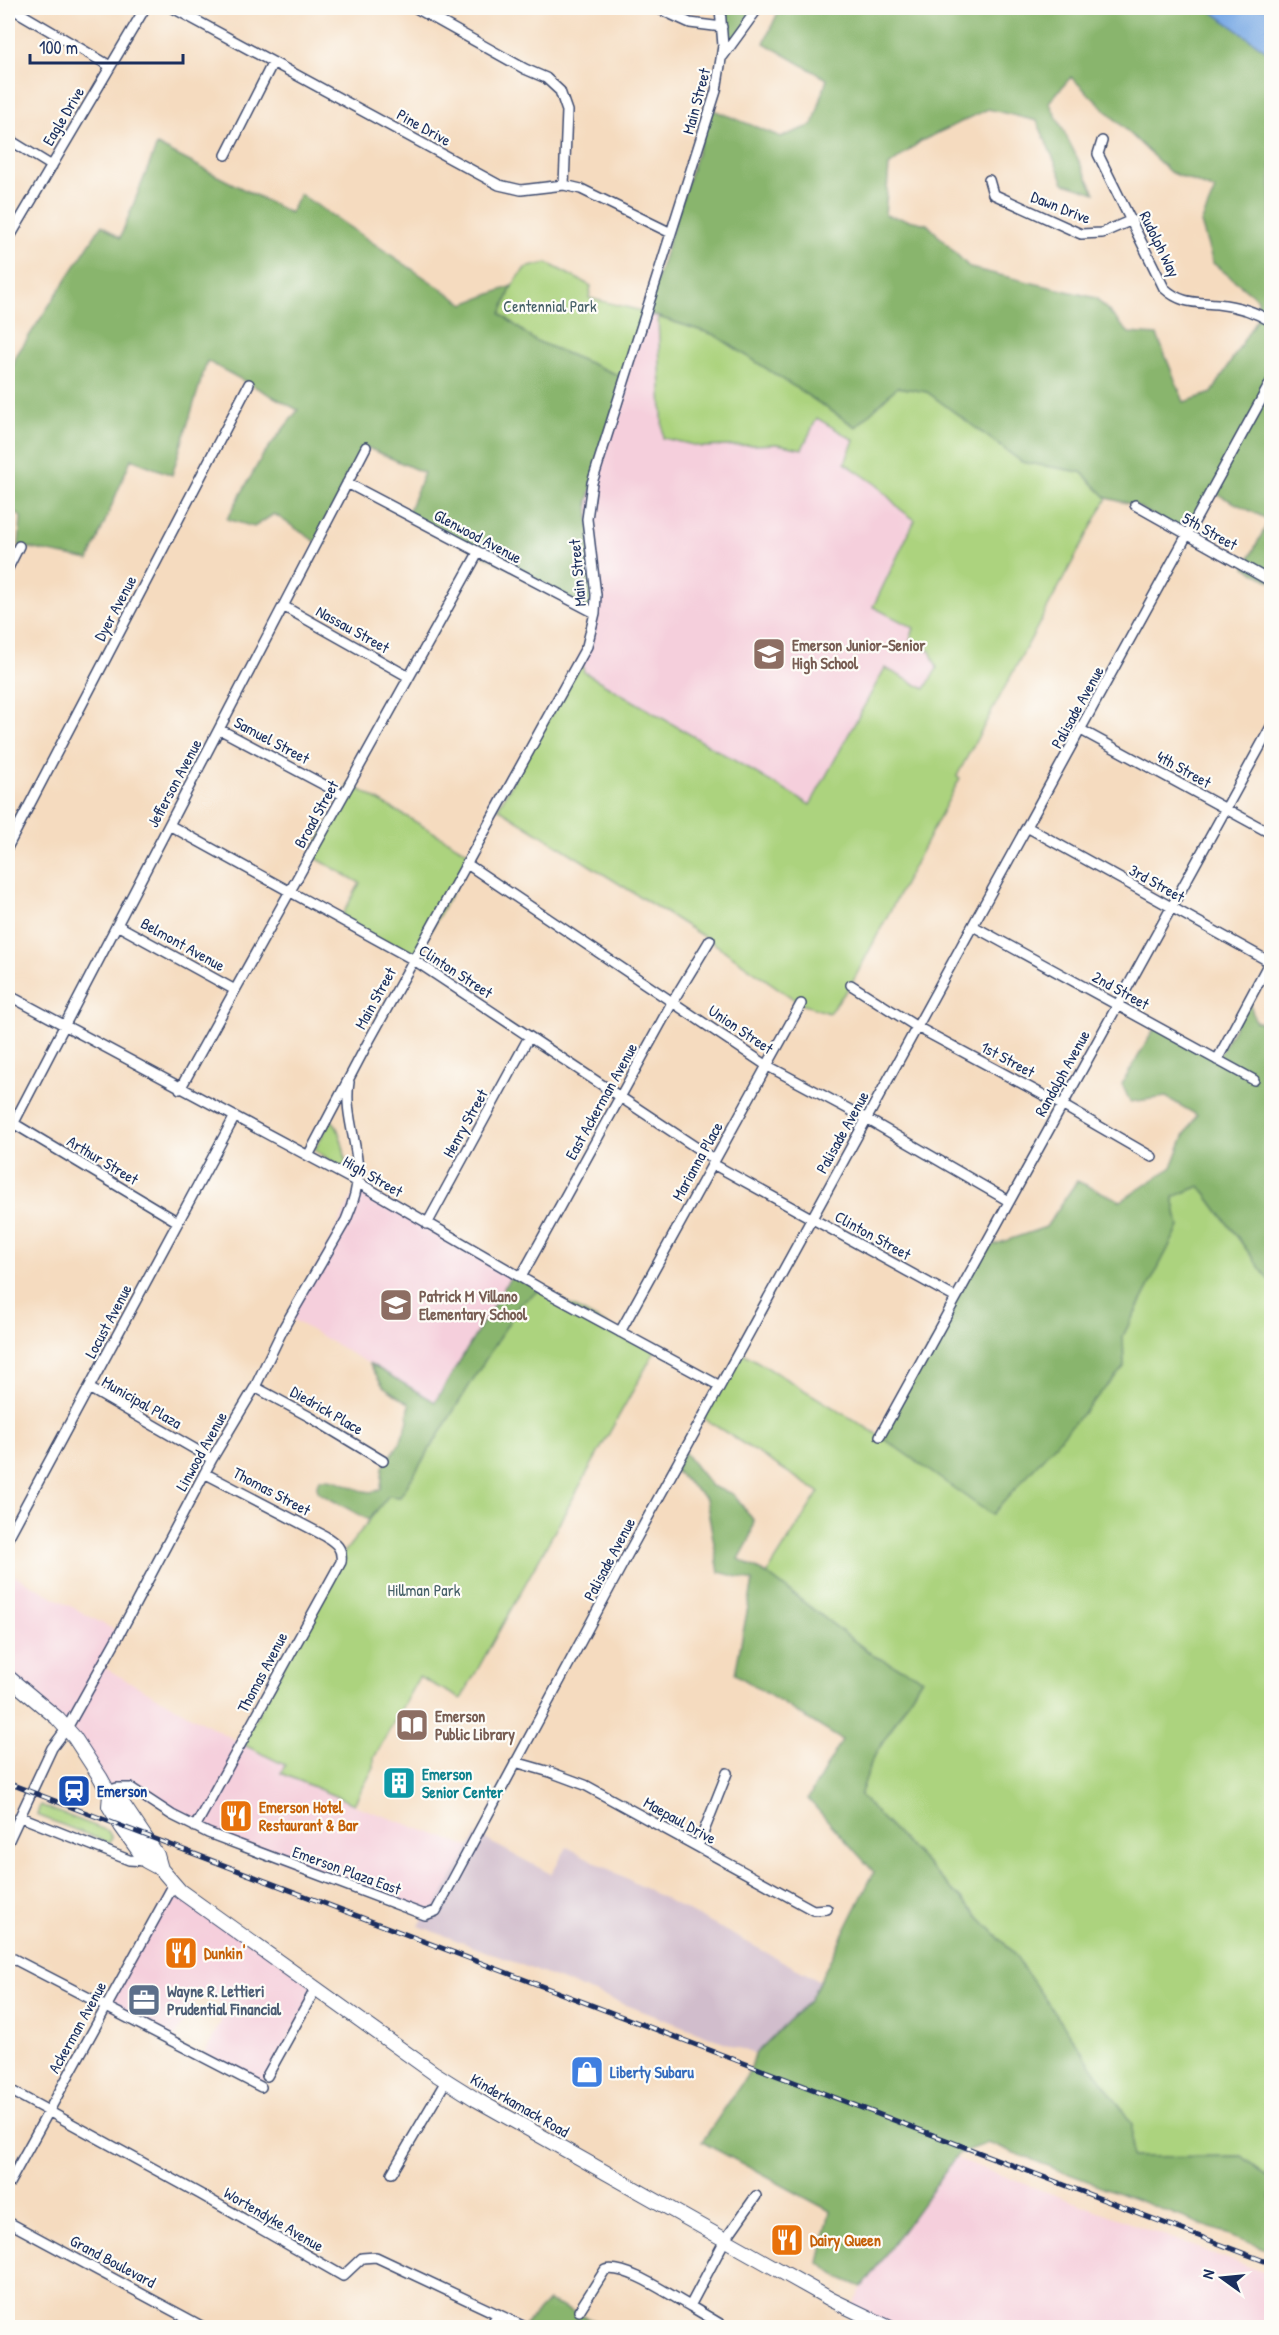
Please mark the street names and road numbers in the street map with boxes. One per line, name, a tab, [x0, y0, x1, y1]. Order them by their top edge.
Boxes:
street label: Main Street	[677, 65, 715, 136]
street label: Eagle Drive	[37, 82, 89, 149]
street label: Pine Drive	[393, 103, 456, 151]
street label: Dawn Drive	[1028, 185, 1095, 229]
street label: Rudolph Way	[1135, 207, 1185, 281]
street label: Glenwood Avenue	[430, 504, 526, 569]
street label: 5th Street	[1178, 507, 1242, 555]
street label: Main Street	[563, 538, 591, 608]
street label: Dyer Avenue	[89, 571, 142, 645]
street label: Nassau Street	[312, 600, 394, 658]
street label: Palisade Avenue	[1045, 661, 1109, 752]
street label: Samuel Street	[230, 711, 314, 769]
street label: Jefferson Avenue	[141, 734, 207, 831]
street label: 4th Street	[1153, 745, 1216, 793]
street label: Broad Street	[288, 776, 344, 852]
street label: 3rd Street	[1125, 859, 1189, 908]
street label: Belmont Avenue	[137, 912, 230, 976]
street label: Clinton Street	[415, 939, 498, 1003]
street label: Main Street	[349, 963, 401, 1033]
street label: 2nd Street	[1089, 965, 1154, 1015]
street label: Union Street	[704, 999, 778, 1059]
street label: Randolph Avenue	[1029, 1025, 1095, 1120]
street label: 1st Street	[977, 1036, 1039, 1083]
street label: East Ackerman Avenue	[560, 1038, 643, 1163]
street label: Henry Street	[437, 1084, 493, 1161]
street label: Palisade Avenue	[810, 1086, 874, 1177]
street label: Marianna Place	[666, 1117, 728, 1204]
street label: Arthur Street	[63, 1130, 143, 1190]
street label: High Street	[339, 1150, 407, 1202]
street label: Clinton Street	[831, 1205, 915, 1265]
street label: Locust Avenue	[79, 1280, 137, 1362]
street label: Municipal Plaza	[98, 1370, 186, 1434]
street label: Diedrick Place	[286, 1380, 368, 1440]
street label: Linwood Avenue	[170, 1407, 232, 1495]
street label: Thomas Street	[229, 1461, 315, 1521]
street label: Palisade Avenue	[578, 1513, 640, 1604]
street label: Thomas Avenue	[232, 1627, 293, 1716]
street label: Maepaul Drive	[640, 1791, 721, 1849]
street label: Emerson Plaza East	[290, 1840, 405, 1900]
street label: Ackerman Avenue	[43, 1977, 112, 2077]
street label: Kinderkamack Road	[467, 2068, 573, 2142]
street label: Wortendyke Avenue	[220, 2182, 328, 2257]
street label: Grand Boulevard	[66, 2229, 160, 2293]

